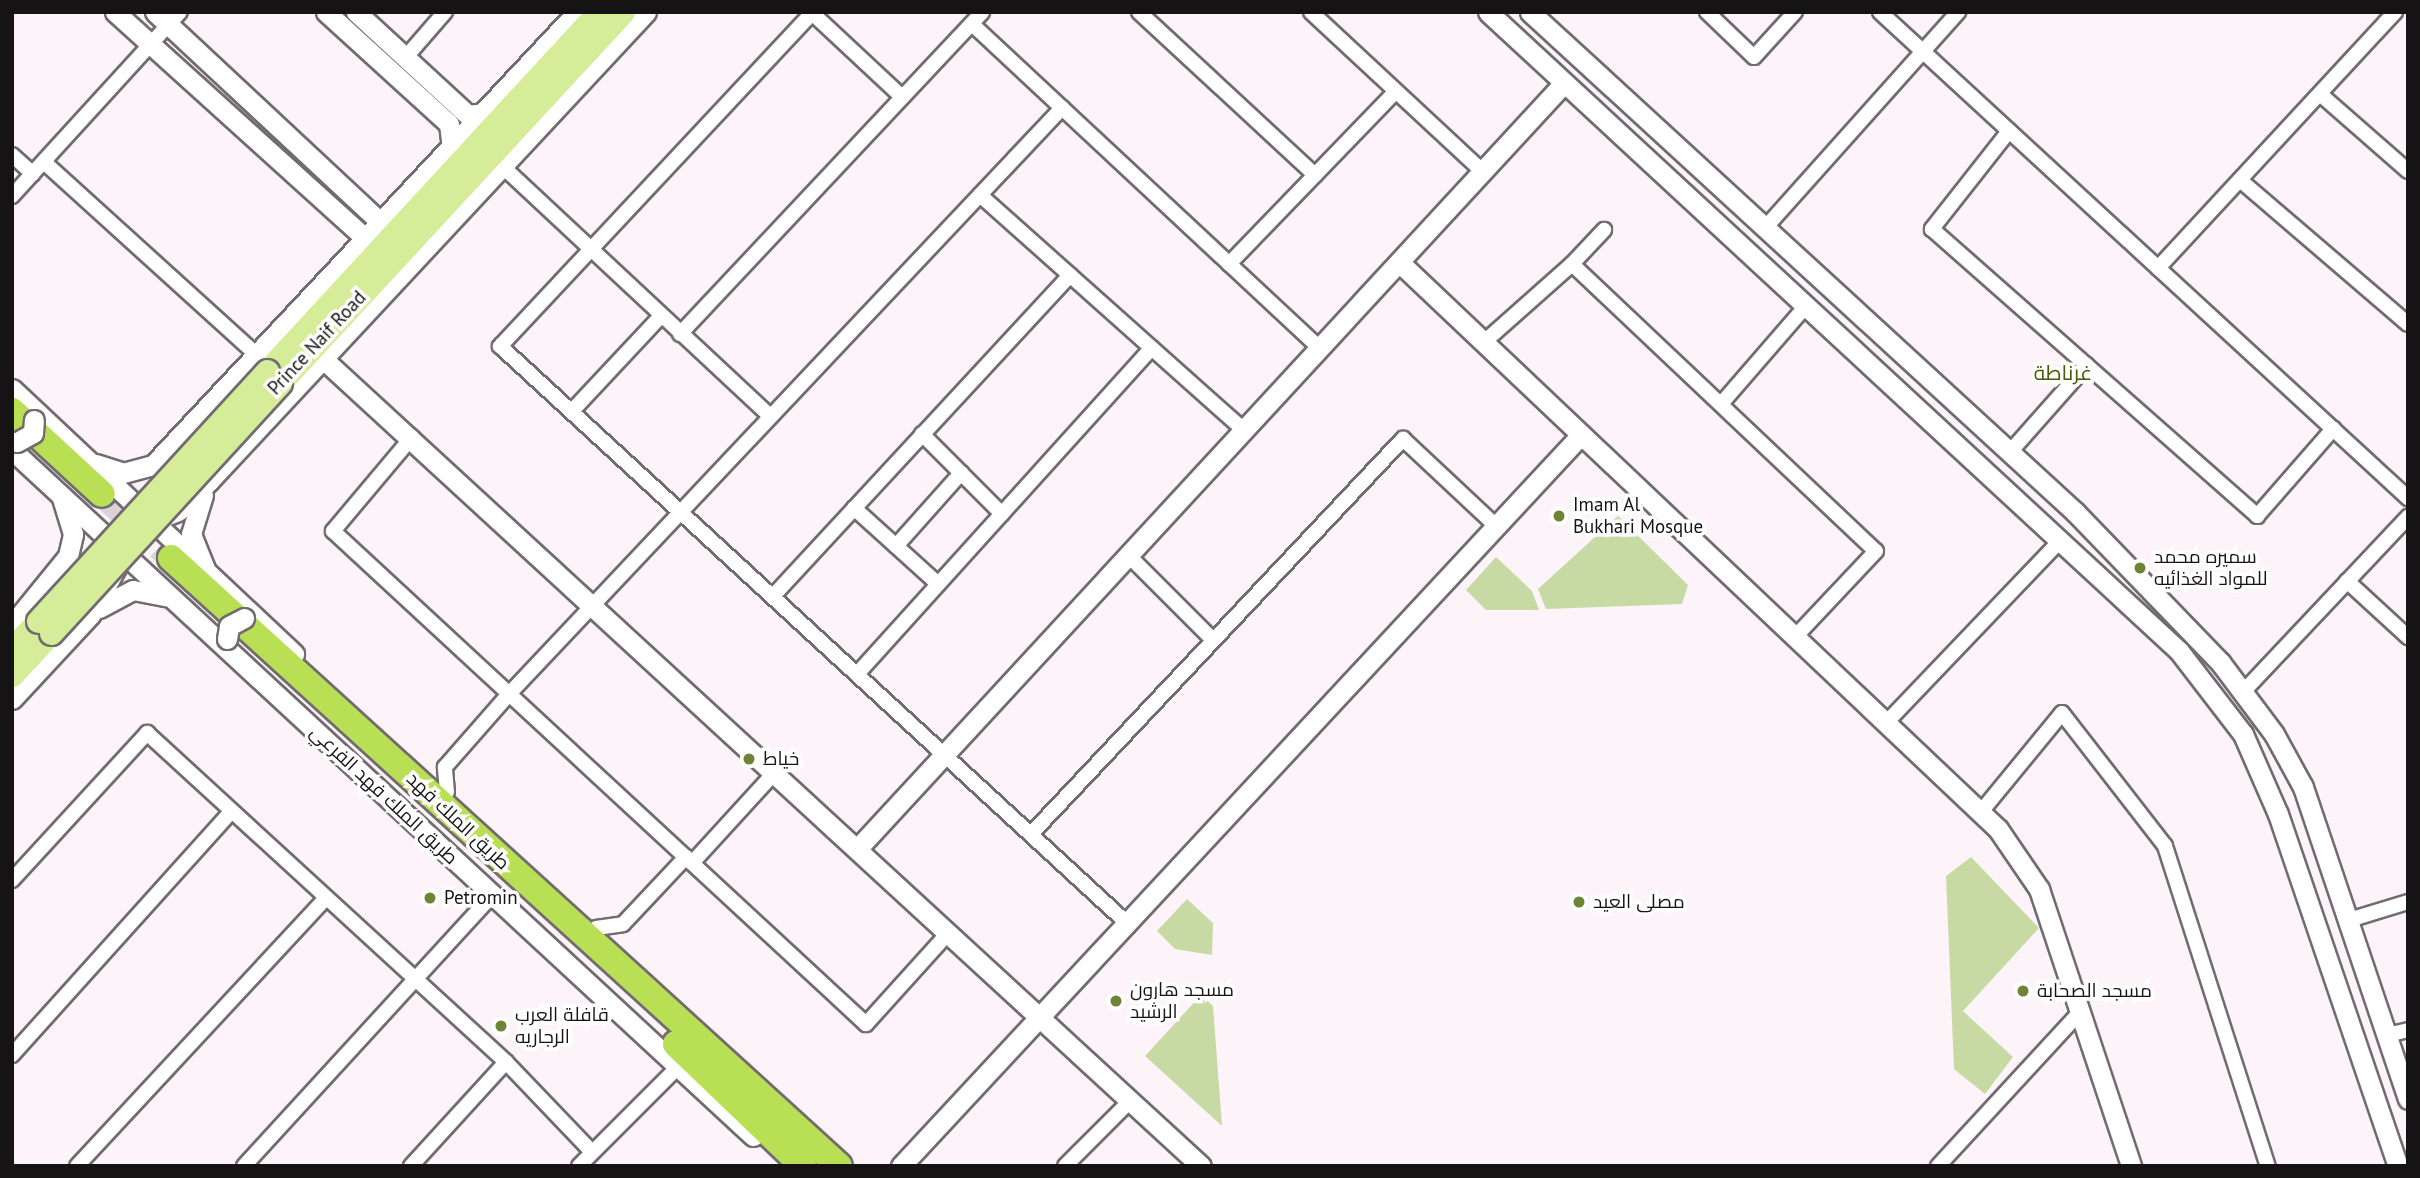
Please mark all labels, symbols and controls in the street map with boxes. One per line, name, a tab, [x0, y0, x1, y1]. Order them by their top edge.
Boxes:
street label: Prince Naif Road	[263, 286, 371, 400]
district label: غرناطة	[2034, 360, 2092, 386]
place label: Imam Al Bukhari Mosque	[1573, 494, 1703, 538]
marker: Imam Al Bukhari Mosque	[1551, 508, 1567, 524]
place label: سميره محمد للمواد الغذائيه	[2154, 546, 2268, 590]
marker: سميره محمد للمواد الغذائيه	[2132, 560, 2148, 576]
street label: طريق الملك فهد الفرعي	[305, 721, 463, 869]
place label: خياط	[763, 748, 799, 770]
marker: خياط	[741, 751, 757, 767]
street label: طريق الملك فهد	[402, 768, 514, 874]
place label: Petromin	[444, 887, 518, 909]
marker: Petromin	[422, 890, 438, 906]
place label: مصلى العيد	[1593, 891, 1685, 913]
marker: مصلى العيد	[1571, 894, 1587, 910]
place label: مسجد هارون الرشيد	[1130, 979, 1234, 1023]
place label: مسجد الصحابة	[2037, 980, 2152, 1002]
marker: مسجد الصحابة	[2015, 983, 2031, 999]
marker: مسجد هارون الرشيد	[1108, 993, 1124, 1009]
place label: قافلة العرب الرجاريه	[515, 1004, 609, 1048]
marker: قافلة العرب الرجاريه	[493, 1018, 509, 1034]

